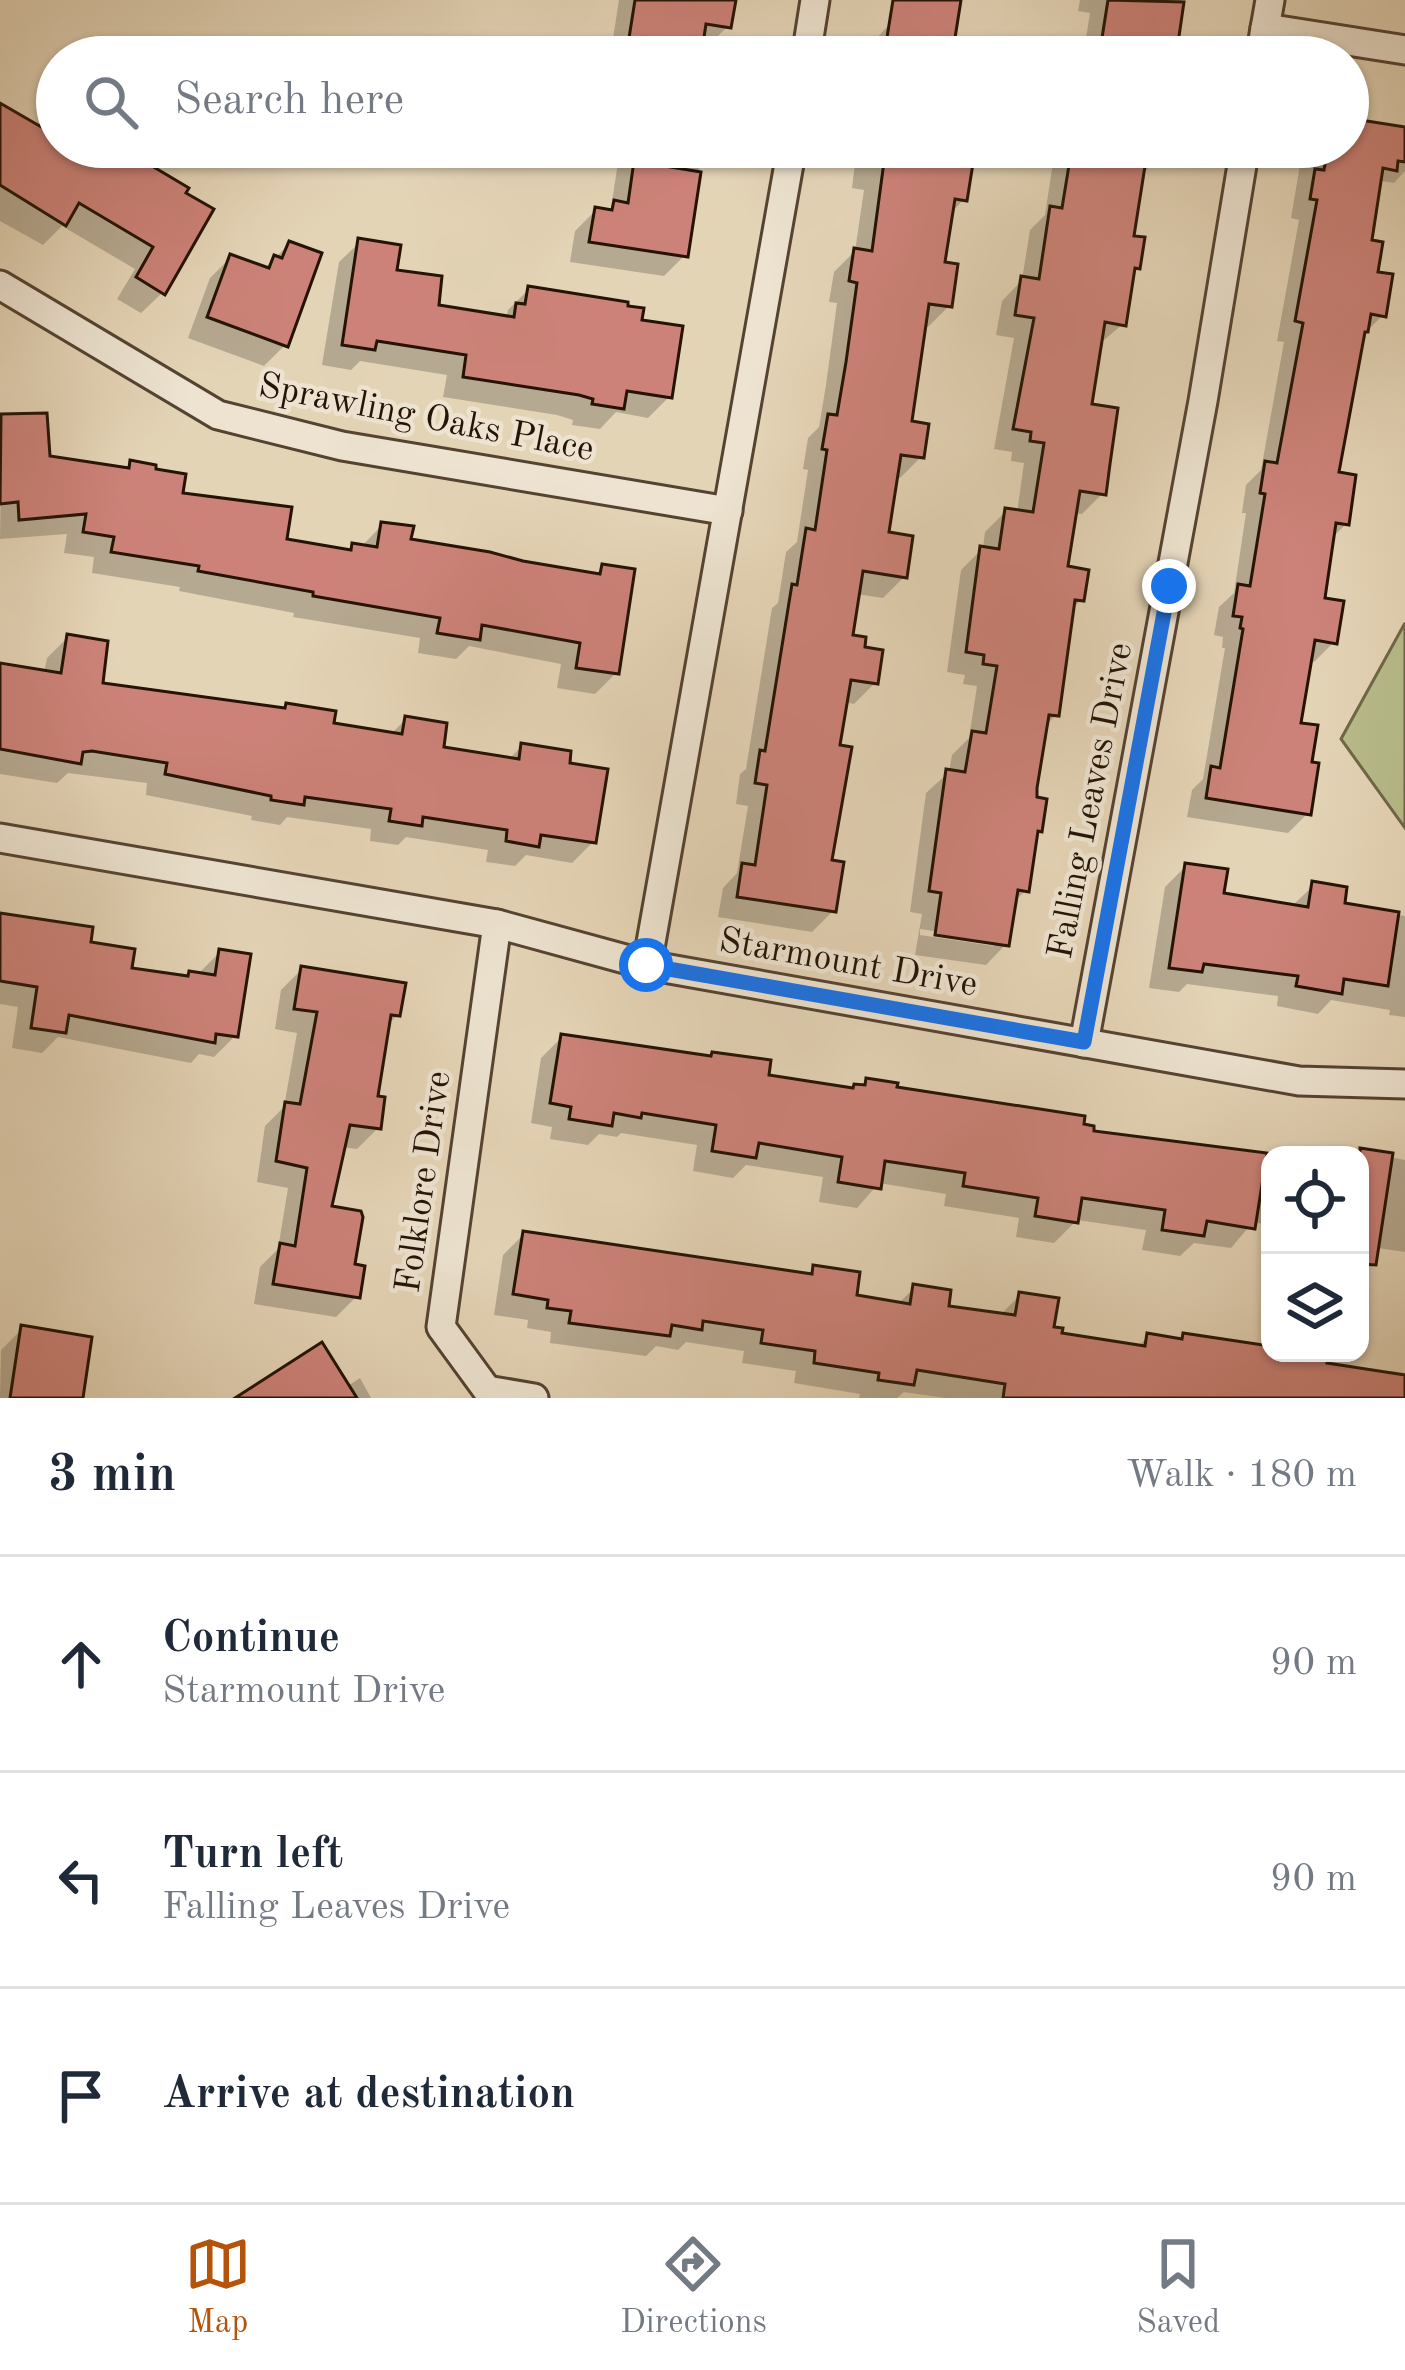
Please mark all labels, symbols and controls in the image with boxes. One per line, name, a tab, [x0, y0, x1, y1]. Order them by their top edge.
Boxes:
search box	[36, 36, 1369, 168]
icon: search	[78, 69, 144, 135]
text: Search here	[174, 79, 404, 124]
street label: Sprawling Oaks Place	[255, 369, 597, 469]
route end	[1142, 559, 1196, 613]
street label: Falling Leaves Drive	[1044, 640, 1140, 962]
street label: Starmount Drive	[716, 924, 980, 1004]
route start	[619, 938, 673, 992]
street label: Folklore Drive	[392, 1069, 458, 1295]
map controls	[1261, 1146, 1369, 1362]
button: locate	[1261, 1146, 1369, 1254]
button: layers	[1261, 1254, 1369, 1362]
text: 3 min	[48, 1451, 176, 1502]
text: Walk · 180 m	[1126, 1456, 1357, 1495]
text: Continue	[162, 1617, 340, 1662]
icon: ahead	[48, 1631, 114, 1697]
text: 90 m	[1270, 1644, 1357, 1683]
text: Starmount Drive	[162, 1672, 446, 1711]
text: Turn left	[162, 1833, 343, 1878]
icon: left	[48, 1847, 114, 1913]
text: 90 m	[1270, 1860, 1357, 1899]
text: Falling Leaves Drive	[162, 1888, 510, 1927]
icon: arrive	[48, 2063, 114, 2129]
text: Arrive at destination	[162, 2073, 575, 2118]
tab: Map	[185, 2231, 251, 2344]
tab: Directions	[620, 2231, 767, 2344]
tab: Saved	[1136, 2231, 1220, 2344]

